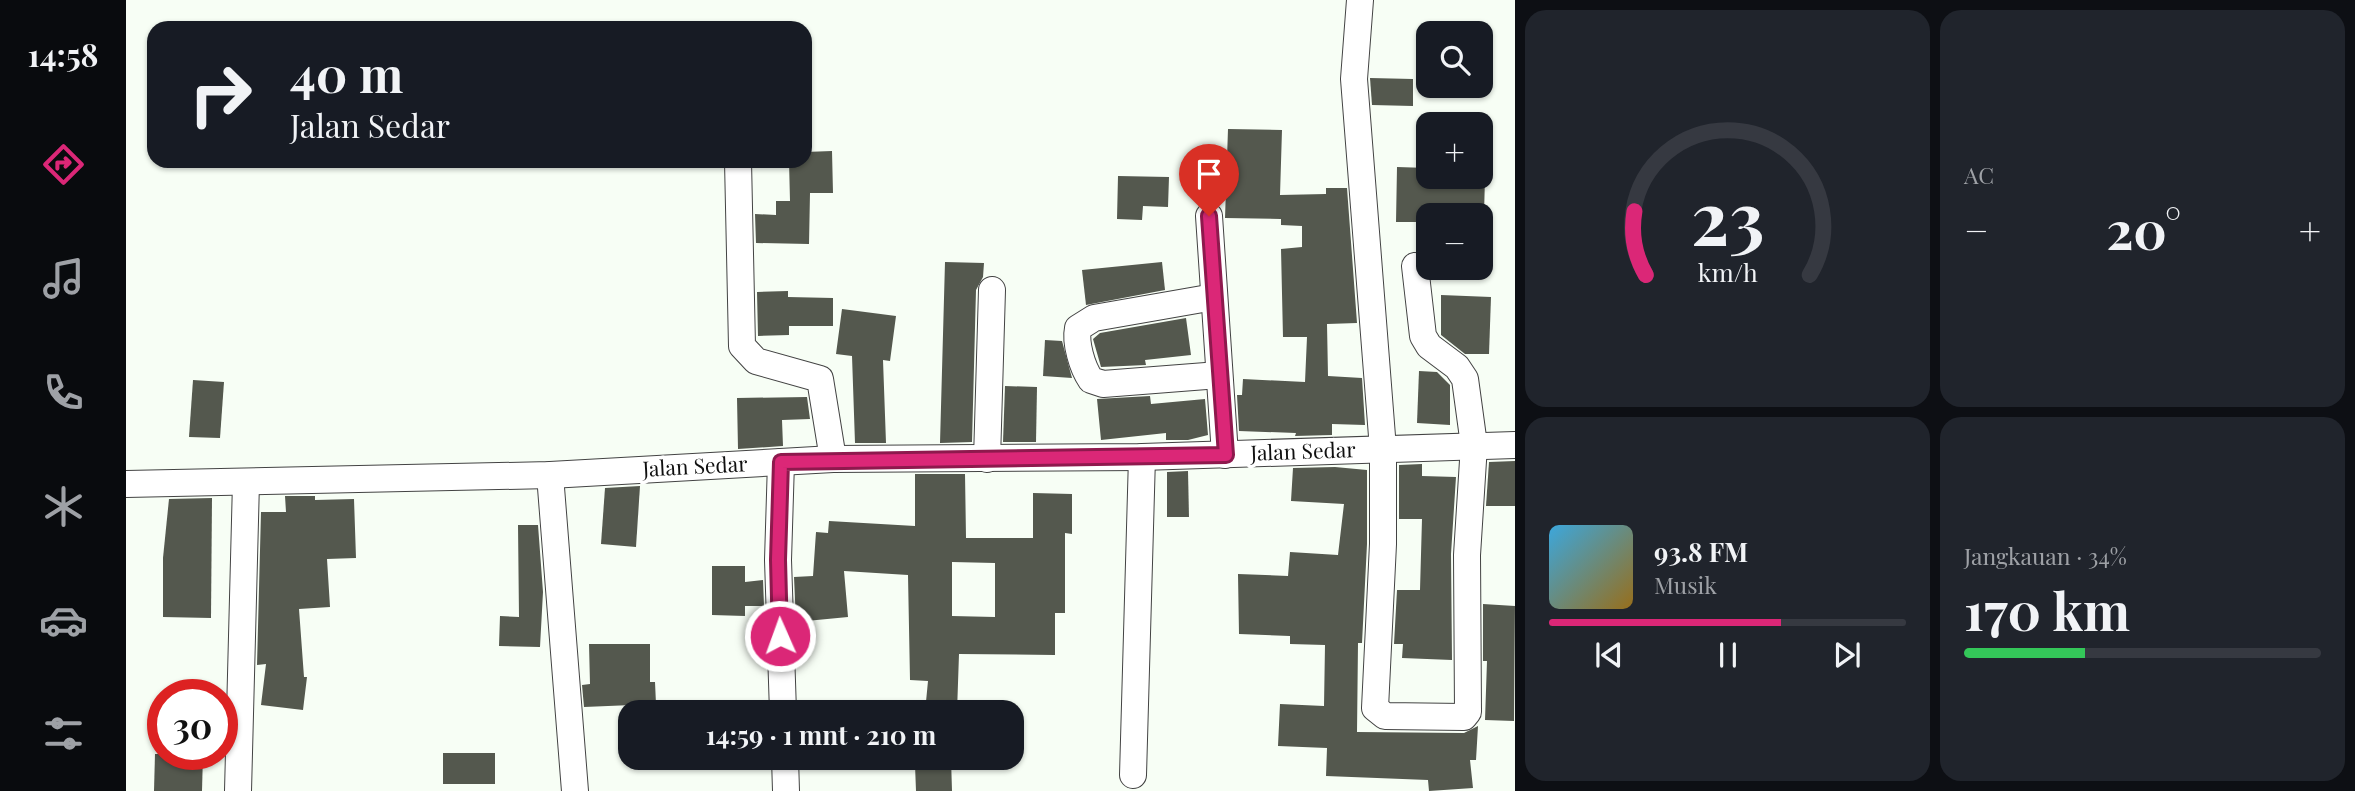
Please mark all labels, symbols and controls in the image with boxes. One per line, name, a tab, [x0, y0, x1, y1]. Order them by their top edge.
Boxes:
map controls	[1416, 21, 1493, 280]
button: search	[1416, 21, 1493, 98]
text: 14:58	[27, 32, 99, 75]
text: 40 m	[290, 40, 403, 105]
icon: right	[175, 49, 266, 140]
text: Jalan Sedar	[290, 103, 450, 146]
button: +	[1416, 112, 1493, 189]
icon: directions	[39, 140, 88, 189]
pin	[1179, 144, 1239, 216]
icon: arrive	[1190, 155, 1228, 193]
text: AC	[1964, 159, 1994, 190]
text: 23	[1691, 166, 1764, 263]
text: 20°	[2106, 194, 2181, 263]
button: −	[1416, 203, 1493, 280]
text: −	[1964, 204, 1989, 255]
text: +	[2299, 204, 2321, 255]
icon: music	[39, 254, 88, 303]
text: km/h	[1698, 254, 1758, 287]
icon: phone	[39, 368, 88, 417]
street label: Jalan Sedar	[1249, 434, 1357, 466]
street label: Jalan Sedar	[641, 448, 749, 482]
icon: climate	[39, 482, 88, 531]
text: 93.8 FM	[1654, 534, 1748, 569]
text: Jangkauan · 34%	[1964, 540, 2127, 571]
text: Musik	[1654, 569, 1717, 600]
text: 170 km	[1964, 575, 2130, 644]
icon: car	[39, 596, 88, 645]
position arrow	[743, 599, 817, 673]
icon: previous	[1590, 636, 1628, 674]
icon: pause	[1709, 636, 1747, 674]
icon: next	[1828, 636, 1866, 674]
speed limit sign: 30	[147, 679, 238, 770]
icon: filters	[39, 709, 88, 758]
text: 14:59 · 1 mnt · 210 m	[706, 717, 936, 752]

